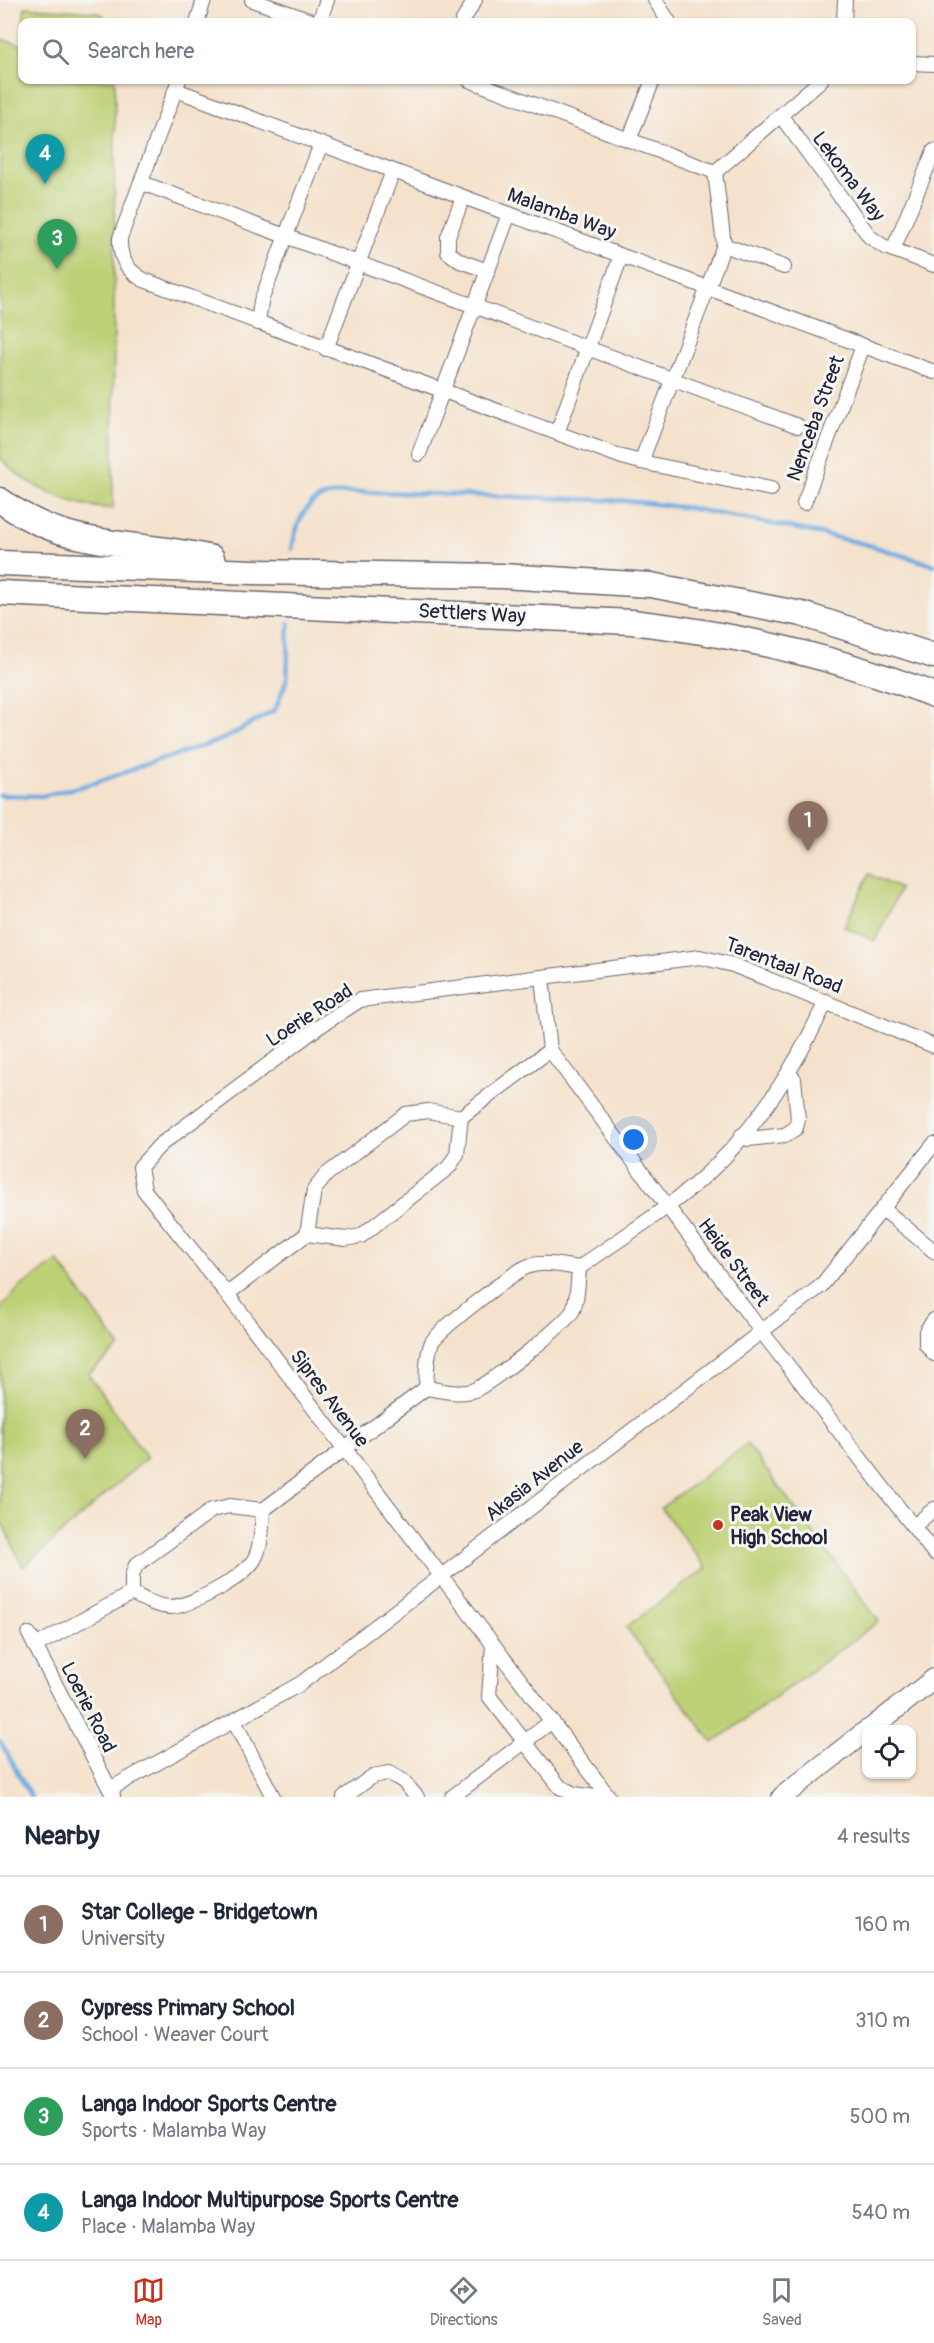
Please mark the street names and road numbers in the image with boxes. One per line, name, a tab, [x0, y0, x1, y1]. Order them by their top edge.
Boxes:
street label: Lekoma Way	[807, 126, 891, 226]
street label: Malamba Way	[504, 182, 620, 245]
street label: Nenceba Street	[781, 351, 850, 484]
street label: Settlers Way	[418, 598, 527, 629]
street label: Tarentaal Road	[722, 932, 846, 999]
street label: Loerie Road	[261, 978, 357, 1053]
street label: Heide Street	[692, 1213, 775, 1312]
street label: Sipres Avenue	[285, 1344, 375, 1452]
street label: Akasia Avenue	[480, 1434, 589, 1527]
street label: Loerie Road	[55, 1658, 122, 1757]

